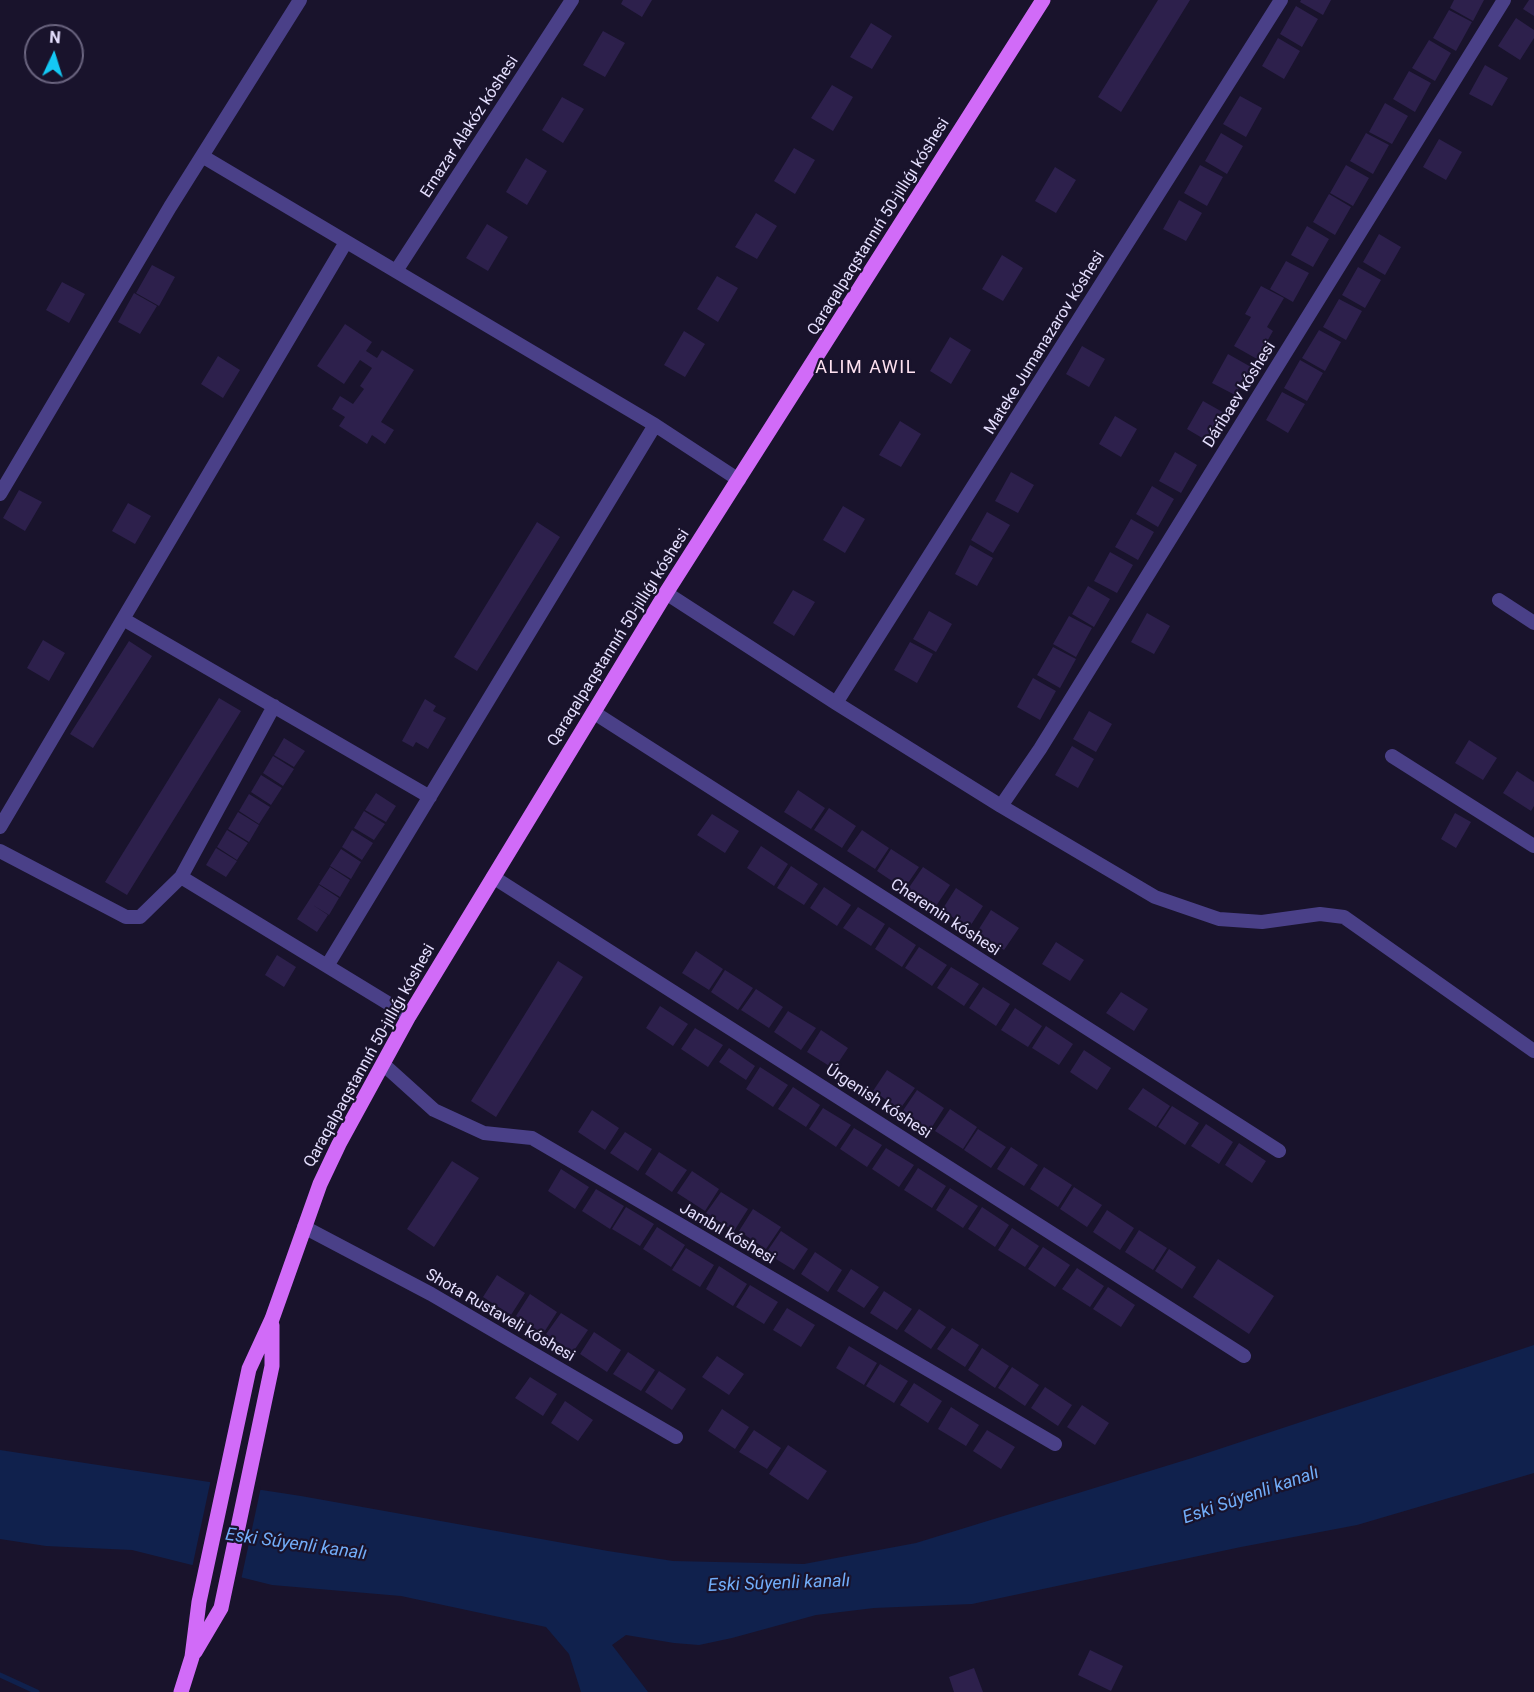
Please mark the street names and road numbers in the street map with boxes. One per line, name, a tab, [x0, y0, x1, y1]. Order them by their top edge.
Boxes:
street label: Ernazar Alakóz kóshesi	[417, 53, 523, 201]
street label: Qaraqalpaqstannıń 50-jıllıǵı kóshesi	[804, 115, 954, 339]
street label: Mateke Jumanazarov kóshesi	[981, 248, 1109, 438]
street label: Dáribaev kóshesi	[1200, 339, 1280, 451]
street label: Qaraqalpaqstannıń 50-jıllıǵı kóshesi	[544, 526, 694, 750]
street label: Cheremin kóshesi	[886, 875, 1004, 961]
street label: Qaraqalpaqstannıń 50-jıllıǵı kóshesi	[300, 941, 440, 1171]
street label: Úrgenish kóshesi	[822, 1061, 934, 1143]
street label: Jambıl kóshesi	[676, 1199, 778, 1269]
street label: Shota Rustaveli kóshesi	[422, 1265, 578, 1367]

